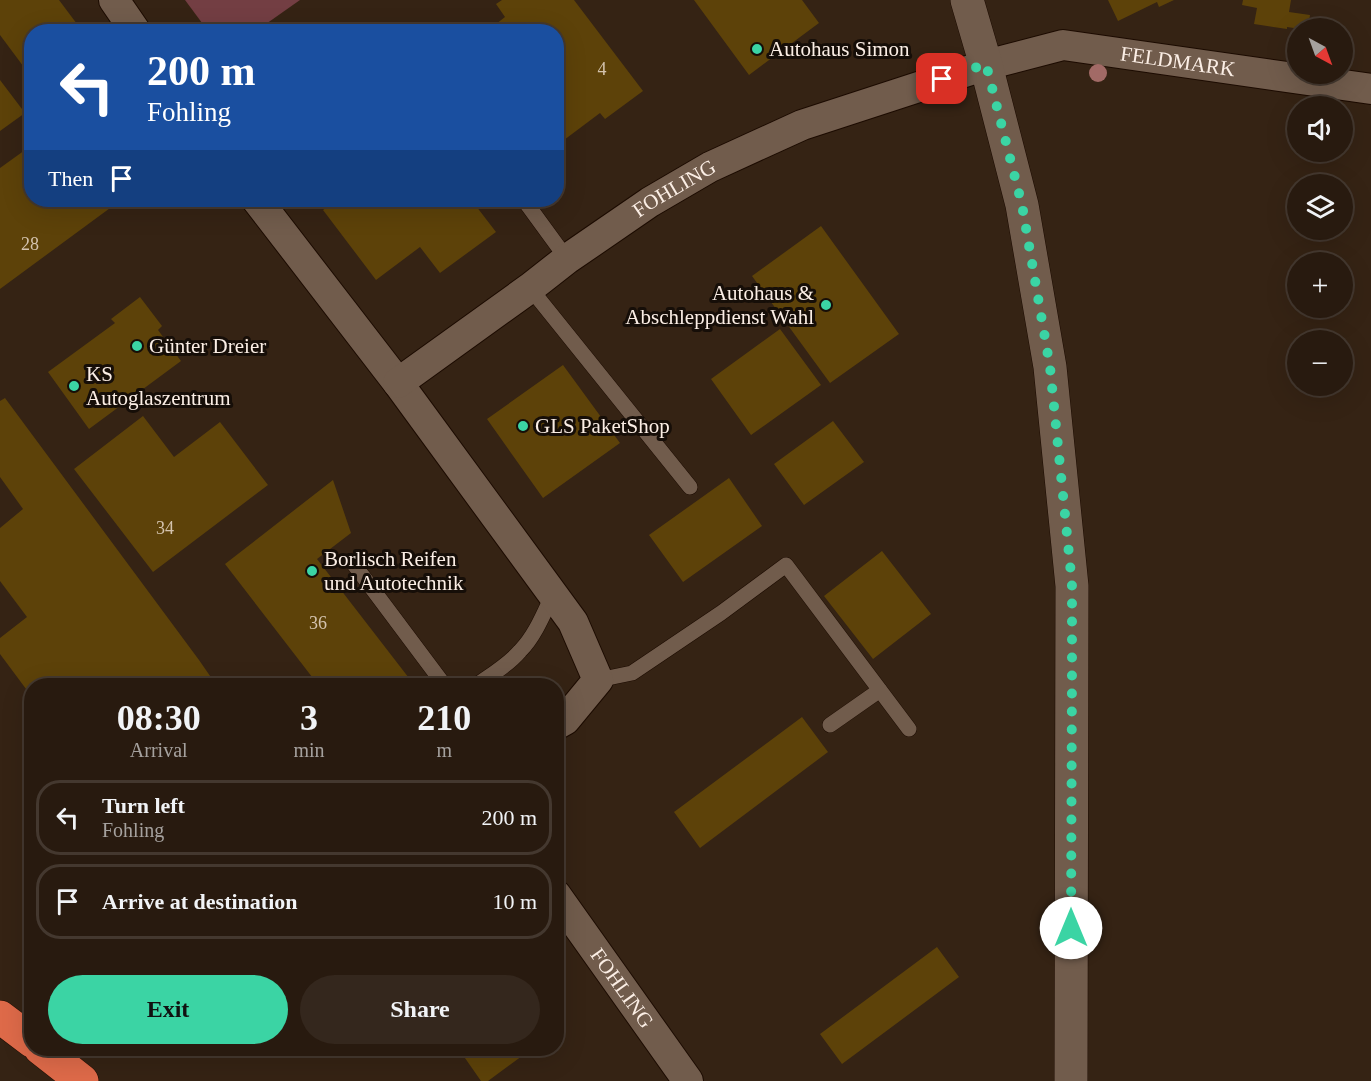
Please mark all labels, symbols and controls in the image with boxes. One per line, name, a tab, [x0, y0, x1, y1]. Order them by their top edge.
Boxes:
north arrow	[1287, 18, 1353, 84]
map controls	[1287, 18, 1353, 396]
place label: Autohaus Simon	[769, 37, 910, 61]
street label: FELDMARK	[1119, 41, 1237, 81]
marker: Autohaus Simon	[750, 42, 764, 56]
icon: left	[48, 48, 126, 126]
text: 200 m	[147, 48, 256, 94]
pin	[916, 53, 967, 104]
house number: 4	[598, 59, 607, 79]
icon: arrive	[925, 62, 958, 95]
button: sound	[1287, 96, 1353, 162]
text: Fohling	[147, 97, 231, 127]
street label: FOHLING	[628, 154, 720, 222]
icon: arrive	[105, 162, 138, 195]
text: Then	[48, 166, 93, 191]
button: layers	[1287, 174, 1353, 240]
house number: 28	[21, 234, 39, 254]
button: +	[1287, 252, 1353, 318]
place label: Autohaus & Abschleppdienst Wahl	[625, 281, 814, 329]
marker: Autohaus & Abschleppdienst Wahl	[819, 298, 833, 312]
button: −	[1287, 330, 1353, 396]
place label: Günter Dreier	[149, 334, 266, 358]
marker: Günter Dreier	[130, 339, 144, 353]
place label: KS Autoglaszentrum	[86, 362, 231, 410]
marker: KS Autoglaszentrum	[67, 379, 81, 393]
place label: GLS PaketShop	[535, 414, 670, 438]
marker: GLS PaketShop	[516, 419, 530, 433]
house number: 34	[156, 518, 174, 538]
place label: Borlisch Reifen und Autotechnik	[324, 547, 464, 595]
marker: Borlisch Reifen und Autotechnik	[305, 564, 319, 578]
house number: 36	[309, 613, 327, 633]
text: 08:30	[117, 698, 201, 738]
text: 3	[300, 698, 318, 738]
text: 210	[417, 698, 471, 738]
text: Arrival	[130, 739, 188, 761]
text: min	[293, 739, 325, 761]
text: m	[437, 739, 452, 761]
text: Turn left	[102, 793, 185, 818]
icon: left	[51, 801, 84, 834]
text: 200 m	[481, 805, 537, 830]
text: Fohling	[102, 819, 164, 841]
icon: arrive	[51, 885, 84, 918]
text: Arrive at destination	[102, 889, 298, 914]
text: 10 m	[492, 889, 537, 914]
position arrow	[1039, 896, 1103, 960]
street label: FOHLING	[586, 943, 658, 1033]
button: Exit	[48, 975, 288, 1044]
button: Share	[300, 975, 540, 1044]

